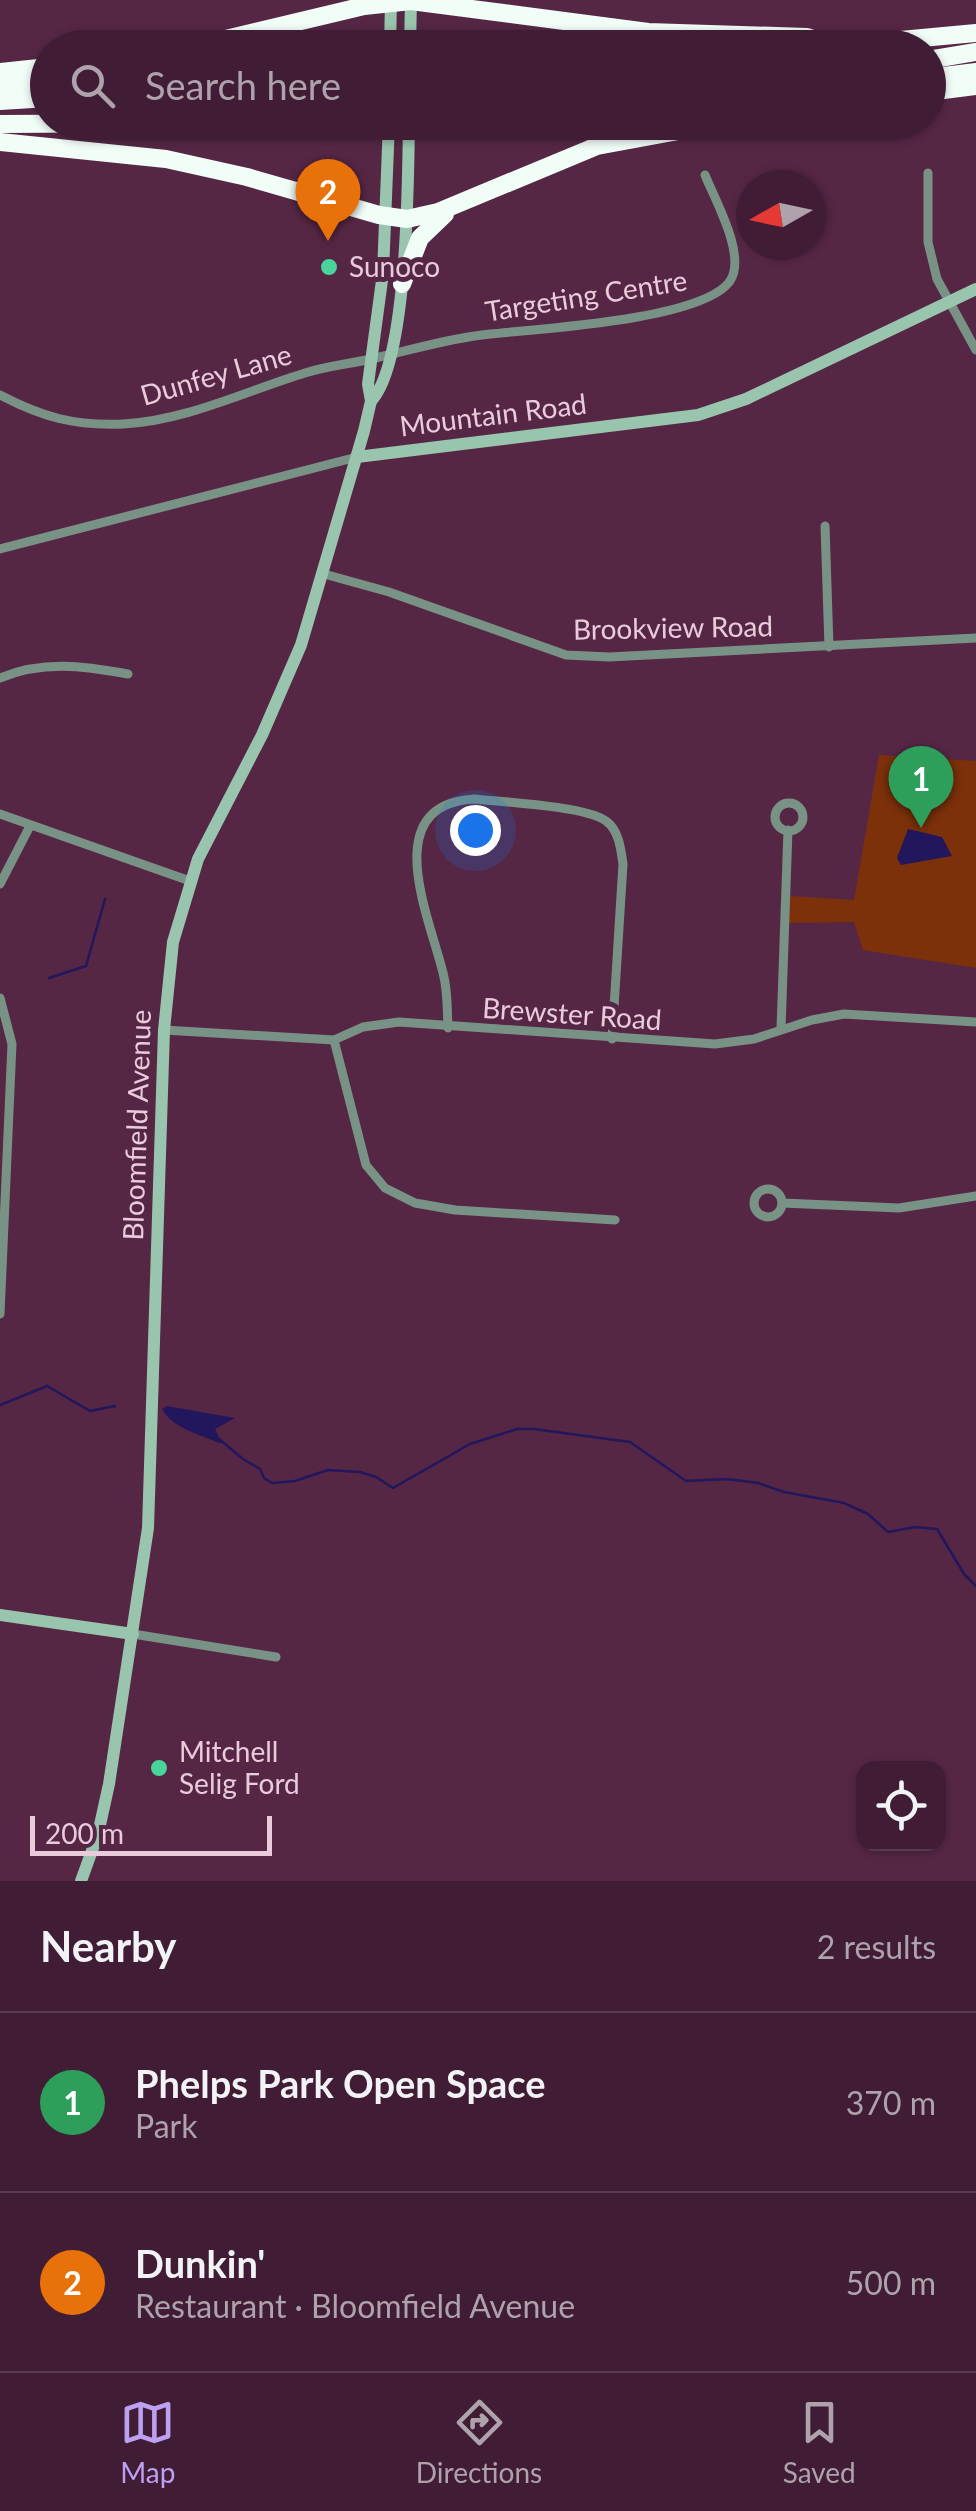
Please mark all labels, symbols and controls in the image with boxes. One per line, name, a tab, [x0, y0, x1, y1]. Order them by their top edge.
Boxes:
search box	[30, 30, 946, 140]
icon: search	[65, 58, 120, 113]
text: Search here	[145, 62, 341, 108]
pin: 2	[296, 158, 360, 241]
north arrow	[736, 170, 826, 260]
place label: Sunoco	[349, 249, 440, 283]
marker: Sunoco	[318, 256, 340, 278]
street label: Targeting Centre	[483, 262, 689, 328]
street label: Dunfey Lane	[136, 336, 295, 412]
street label: Mountain Road	[397, 386, 588, 442]
street label: Brookview Road	[573, 608, 773, 646]
pin: 1	[888, 746, 954, 828]
your location	[450, 805, 501, 856]
street label: Brewster Road	[481, 990, 663, 1036]
street label: Bloomfield Avenue	[115, 1009, 157, 1241]
place label: Mitchell Selig Ford	[179, 1734, 300, 1800]
marker: Mitchell Selig Ford	[148, 1757, 170, 1779]
map controls	[856, 1761, 946, 1851]
button: locate	[856, 1761, 946, 1851]
scale bar	[30, 1811, 272, 1856]
text: 200 m	[45, 1816, 124, 1850]
text: Nearby	[40, 1921, 177, 1971]
text: 2 results	[817, 1927, 936, 1966]
text: Phelps Park Open Space	[135, 2060, 546, 2106]
text: 1	[63, 2083, 82, 2122]
text: 370 m	[846, 2083, 936, 2122]
text: Park	[135, 2106, 198, 2145]
text: Dunkin'	[135, 2240, 265, 2286]
text: 2	[63, 2263, 82, 2302]
text: 500 m	[846, 2263, 936, 2302]
text: Restaurant · Bloomfield Avenue	[135, 2286, 575, 2325]
tab: Map	[120, 2395, 175, 2489]
tab: Directions	[416, 2395, 542, 2489]
tab: Saved	[783, 2395, 856, 2489]

